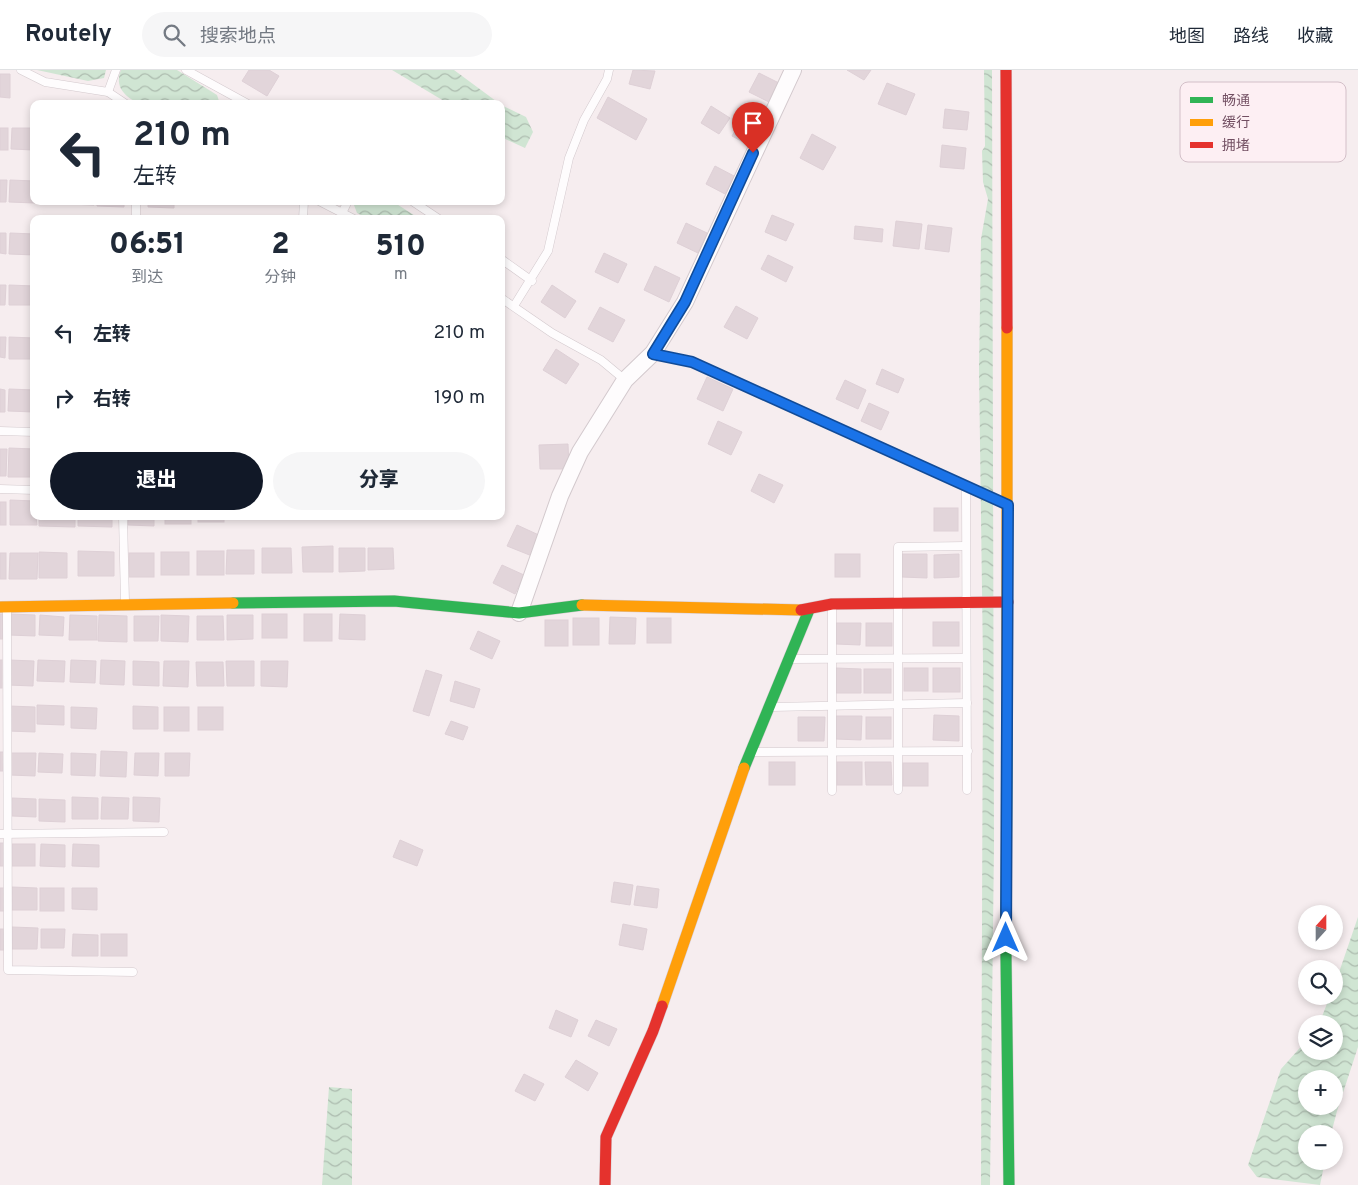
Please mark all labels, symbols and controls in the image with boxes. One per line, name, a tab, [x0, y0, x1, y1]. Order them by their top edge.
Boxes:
search box	[142, 12, 492, 57]
text: Routely	[25, 20, 112, 50]
icon: search	[160, 21, 188, 49]
text: 搜索地点	[200, 25, 276, 49]
text: 地图	[1169, 26, 1205, 49]
text: 路线	[1233, 26, 1269, 49]
text: 收藏	[1297, 26, 1333, 49]
legend	[1180, 82, 1346, 162]
text: 畅通	[1222, 93, 1250, 110]
pin	[732, 102, 774, 153]
icon: arrive	[739, 109, 767, 137]
text: 210 m	[133, 114, 231, 158]
text: 缓行	[1222, 115, 1250, 132]
icon: left	[50, 120, 115, 185]
text: 拥堵	[1222, 138, 1250, 155]
text: 左转	[133, 164, 177, 191]
text: 06:51	[109, 227, 186, 264]
text: 2	[271, 227, 290, 264]
text: 510	[376, 229, 426, 266]
text: m	[394, 265, 408, 285]
text: 到达	[131, 268, 163, 288]
text: 分钟	[265, 268, 297, 288]
icon: left	[50, 319, 78, 347]
text: 210 m	[434, 321, 485, 345]
text: 左转	[93, 323, 131, 347]
icon: right	[50, 384, 78, 412]
text: 190 m	[434, 386, 485, 410]
text: 右转	[93, 388, 131, 412]
button: 退出	[50, 452, 263, 510]
button: 分享	[273, 452, 485, 510]
north arrow	[1298, 905, 1342, 950]
map controls	[1298, 905, 1343, 1170]
position arrow	[979, 911, 1031, 963]
button: search	[1298, 960, 1343, 1005]
button: layers	[1298, 1015, 1343, 1060]
button: +	[1298, 1070, 1343, 1115]
button: −	[1298, 1125, 1343, 1170]

